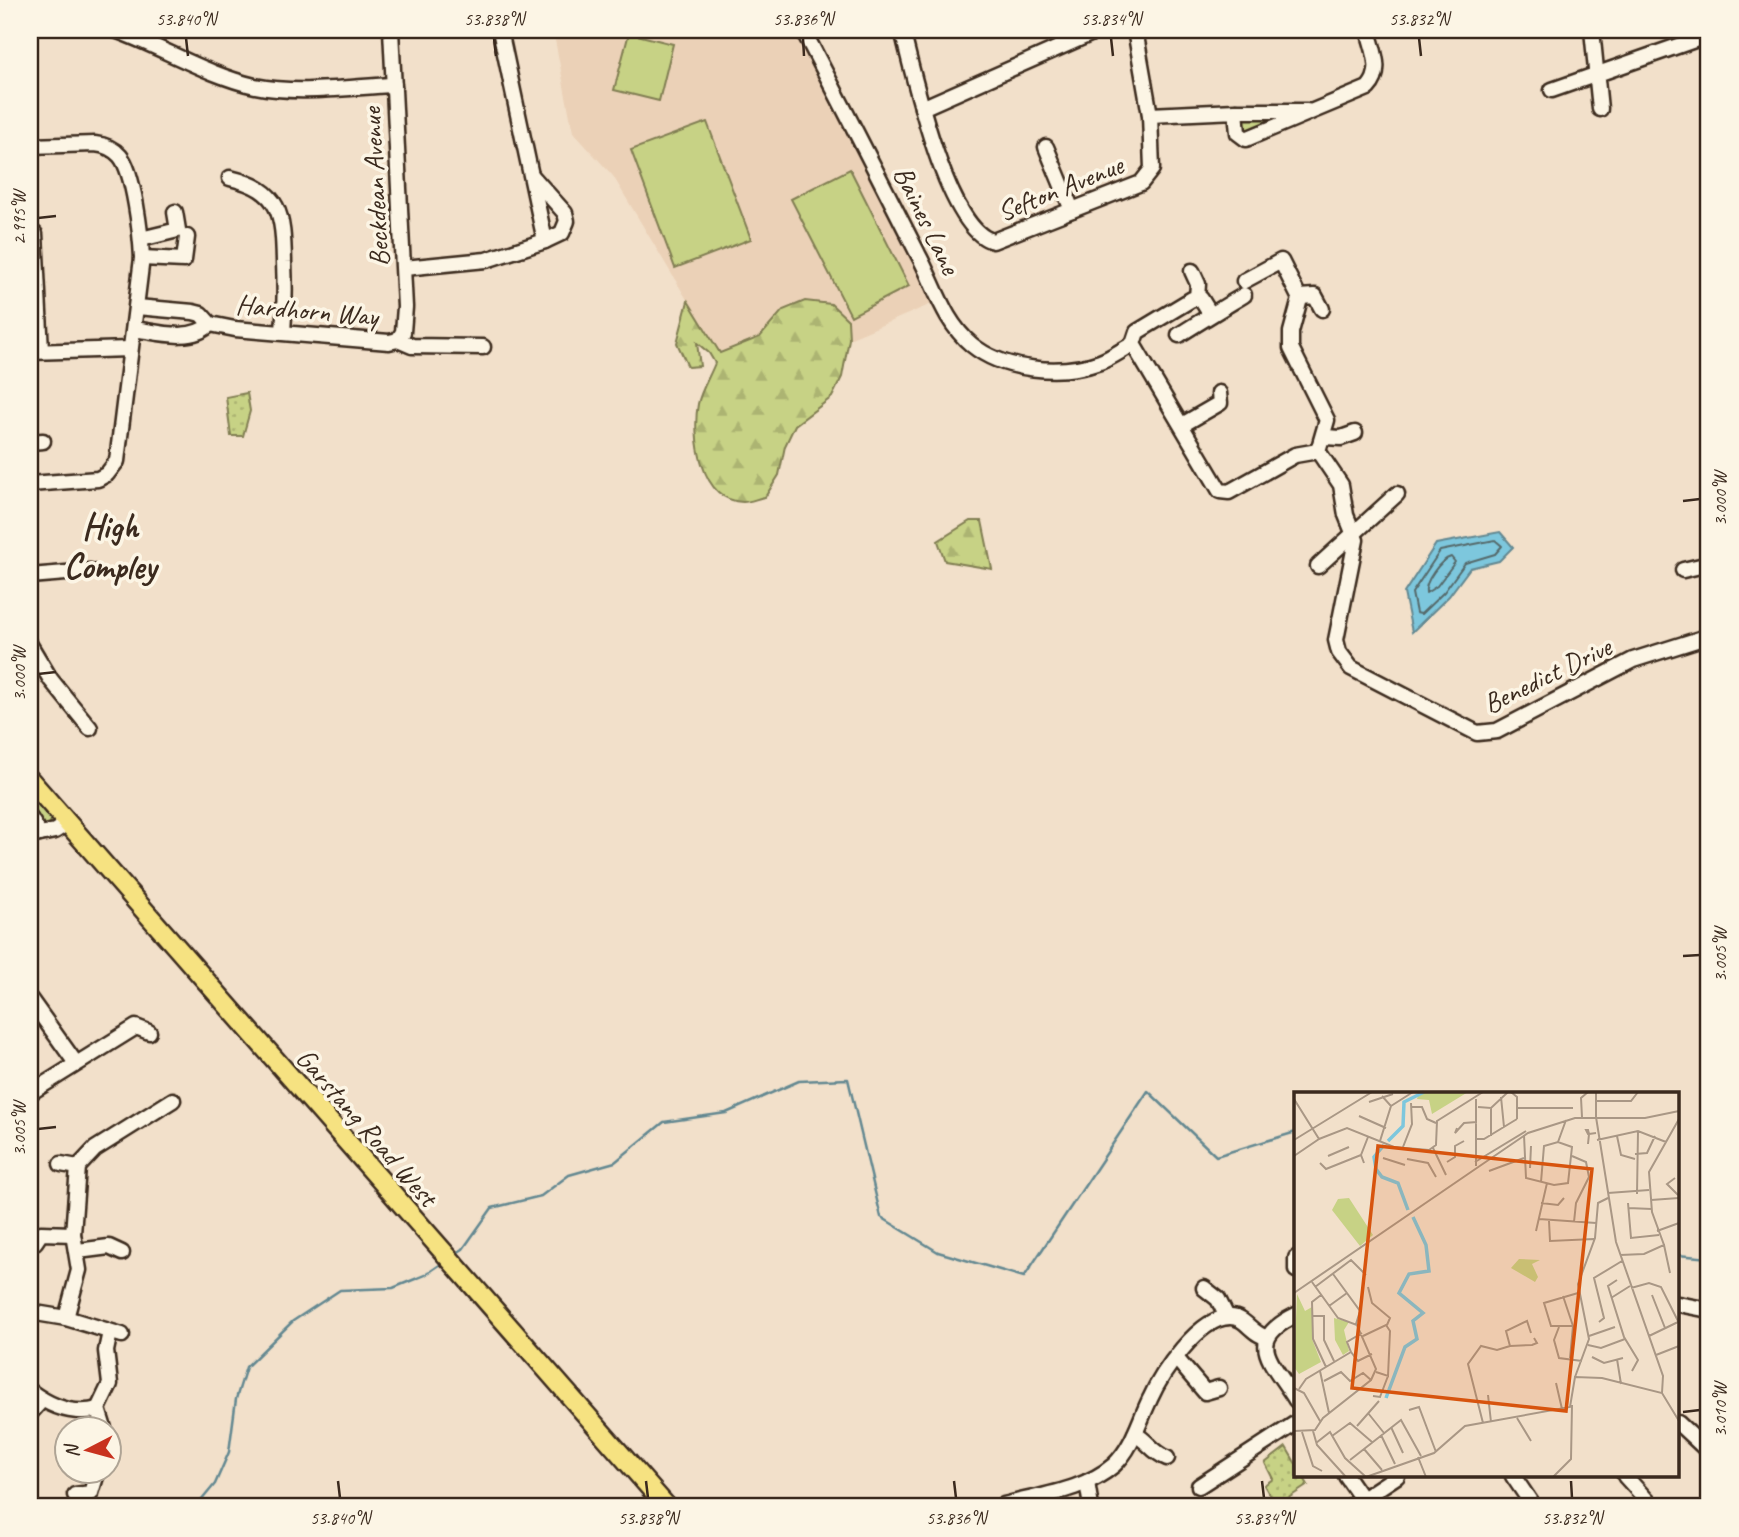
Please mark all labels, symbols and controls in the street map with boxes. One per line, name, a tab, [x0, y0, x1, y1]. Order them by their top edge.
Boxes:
text: 53.840°N	[156, 8, 219, 30]
text: 53.838°N	[464, 8, 527, 30]
text: 53.836°N	[773, 8, 836, 30]
text: 53.834°N	[1081, 8, 1144, 30]
text: 53.832°N	[1389, 8, 1452, 30]
street label: Beckdean Avenue	[353, 105, 397, 267]
street label: Sefton Avenue	[992, 146, 1130, 229]
street label: Baines Lane	[886, 160, 969, 281]
text: 2.995°W	[8, 188, 30, 245]
street label: Hardhorn Way	[235, 286, 382, 334]
text: 3.000°W	[1709, 469, 1731, 526]
district label: High Compley	[64, 504, 159, 589]
street label: Benedict Drive	[1477, 628, 1618, 721]
text: 3.000°W	[8, 644, 30, 701]
text: 3.005°W	[1709, 925, 1731, 982]
street label: Garstang Road West	[289, 1041, 447, 1215]
inset map	[1294, 1092, 1680, 1478]
text: 3.005°W	[8, 1099, 30, 1156]
text: 3.010°W	[1709, 1380, 1731, 1437]
north arrow	[52, 1414, 122, 1484]
text: N	[59, 1441, 85, 1459]
text: 53.840°N	[310, 1507, 373, 1529]
text: 53.838°N	[618, 1507, 681, 1529]
text: 53.836°N	[926, 1507, 989, 1529]
text: 53.834°N	[1234, 1507, 1297, 1529]
text: 53.832°N	[1542, 1507, 1605, 1529]

